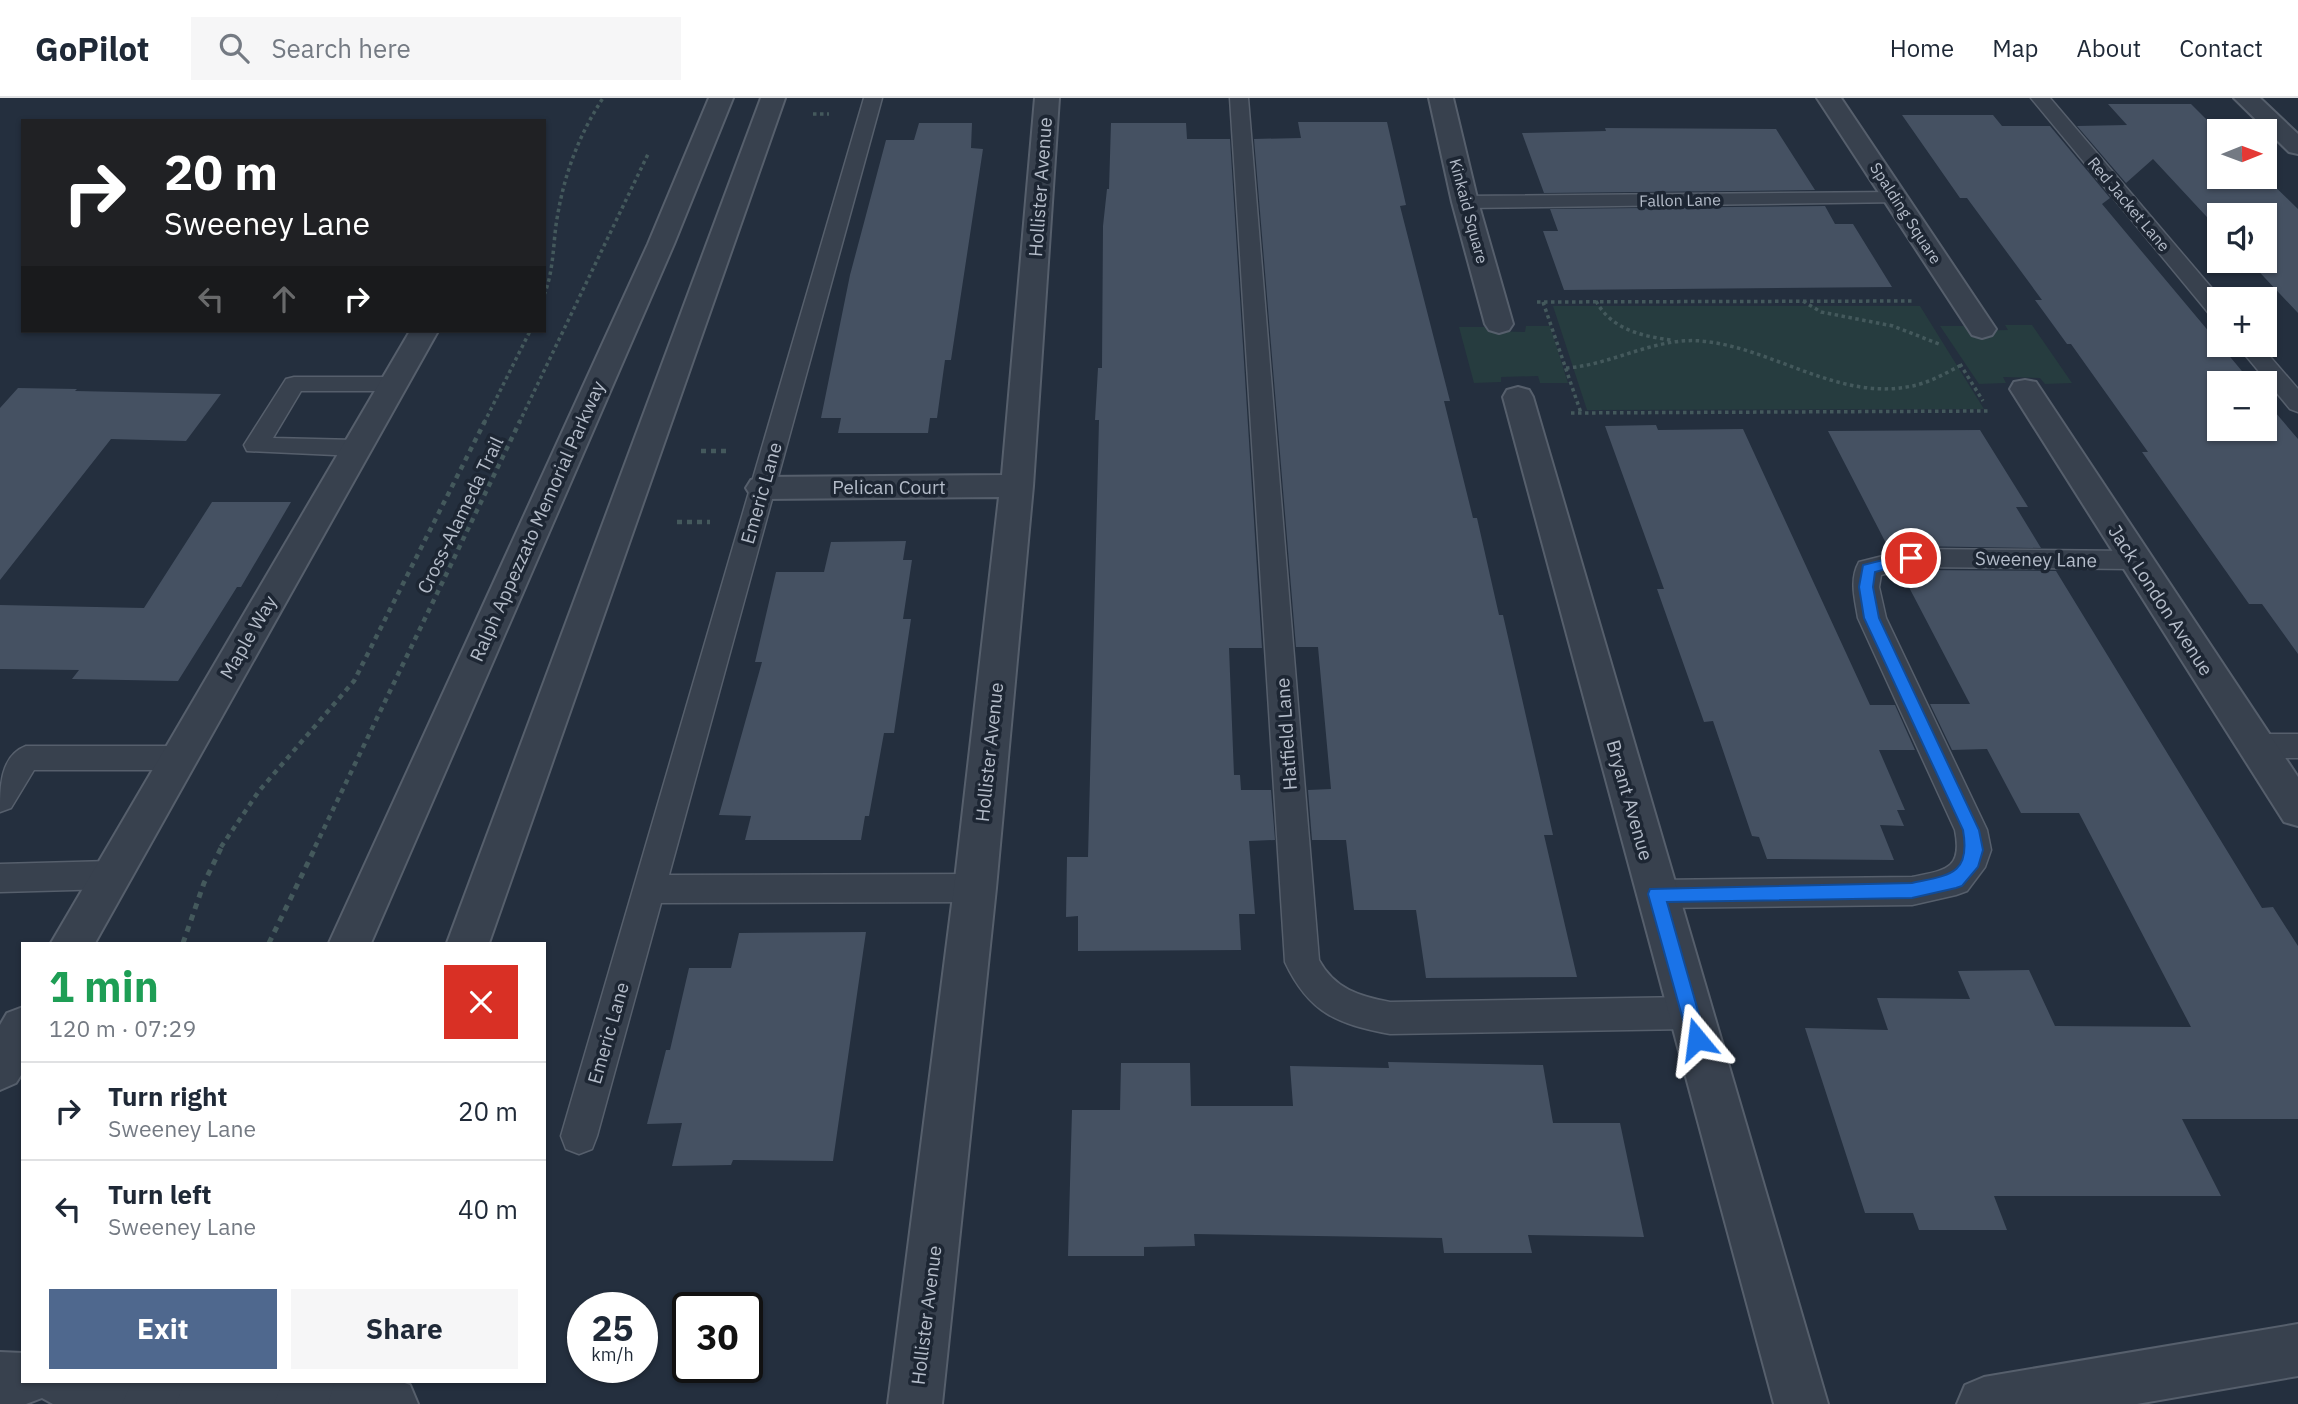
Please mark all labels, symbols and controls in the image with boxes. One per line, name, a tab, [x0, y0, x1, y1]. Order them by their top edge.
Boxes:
search box	[191, 17, 681, 80]
text: GoPilot	[35, 27, 149, 70]
icon: search	[215, 29, 253, 67]
text: Search here	[271, 31, 411, 65]
text: Home	[1890, 32, 1954, 64]
text: Map	[1992, 32, 2038, 64]
text: About	[2076, 32, 2141, 64]
text: Contact	[2179, 32, 2263, 64]
street label: Hollister Avenue	[1023, 116, 1057, 258]
north arrow	[2207, 119, 2277, 189]
map controls	[2207, 119, 2277, 441]
text: 20 m	[164, 140, 278, 203]
icon: right	[49, 147, 140, 238]
street label: Red Jacket Lane	[2084, 153, 2175, 256]
street label: Kinkaid Square	[1445, 156, 1493, 266]
street label: Spalding Square	[1866, 159, 1946, 268]
street label: Fallon Lane	[1639, 189, 1721, 211]
text: Sweeney Lane	[164, 202, 370, 244]
button: sound	[2207, 203, 2277, 273]
icon: left	[192, 280, 230, 318]
icon: ahead	[265, 280, 303, 318]
icon: right	[338, 280, 376, 318]
button: +	[2207, 287, 2277, 357]
button: −	[2207, 371, 2277, 441]
street label: Ralph Appezzato Memorial Parkway	[464, 376, 610, 665]
street label: Cross-Alameda Trail	[412, 433, 508, 597]
street label: Emeric Lane	[735, 439, 787, 547]
street label: Pelican Court	[832, 475, 946, 499]
street label: Jack London Avenue	[2103, 520, 2219, 680]
pin	[1881, 528, 1941, 588]
icon: arrive	[1892, 539, 1930, 577]
street label: Sweeney Lane	[1975, 546, 2097, 572]
street label: Maple Way	[214, 590, 282, 683]
street label: Hatfield Lane	[1270, 677, 1302, 791]
street label: Hollister Avenue	[970, 681, 1008, 823]
street label: Bryant Avenue	[1601, 737, 1659, 863]
text: 1 min	[49, 959, 159, 1014]
button: close	[444, 965, 518, 1039]
street label: Emeric Lane	[582, 979, 634, 1087]
position arrow	[1660, 1002, 1734, 1076]
text: 120 m · 07:29	[49, 1013, 196, 1043]
text: Turn right	[108, 1079, 227, 1113]
icon: right	[49, 1092, 87, 1130]
text: 20 m	[458, 1094, 518, 1128]
text: Sweeney Lane	[108, 1113, 256, 1143]
text: Turn left	[108, 1177, 211, 1211]
icon: left	[49, 1190, 87, 1228]
text: 40 m	[458, 1192, 518, 1226]
text: Sweeney Lane	[108, 1211, 256, 1241]
street label: Hollister Avenue	[906, 1244, 946, 1386]
button: Exit	[49, 1289, 277, 1369]
button: Share	[291, 1289, 518, 1369]
speed limit sign: 30	[672, 1292, 763, 1383]
text: 25	[591, 1305, 634, 1351]
text: km/h	[591, 1343, 634, 1366]

